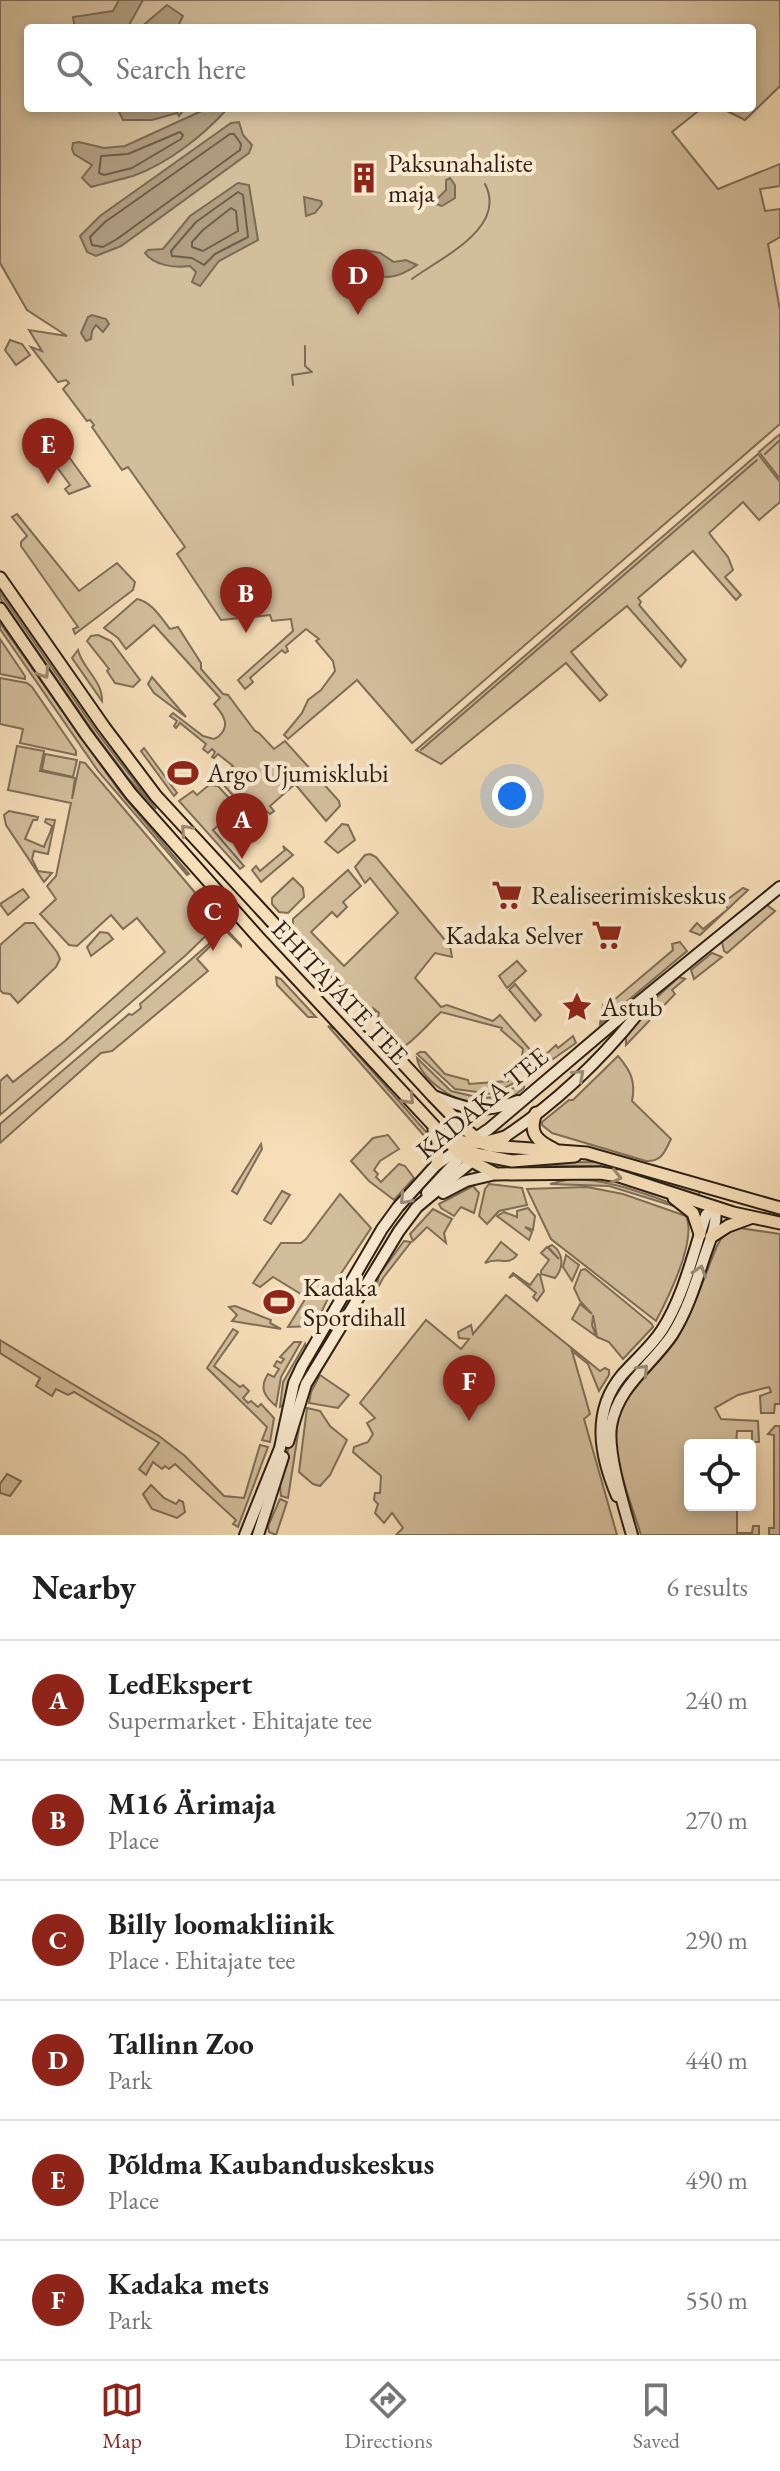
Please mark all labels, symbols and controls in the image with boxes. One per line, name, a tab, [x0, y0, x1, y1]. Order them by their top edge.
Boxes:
search box	[24, 24, 756, 112]
icon: search	[52, 46, 96, 90]
text: Search here	[116, 49, 246, 88]
place label: Paksunahaliste maja	[388, 146, 533, 210]
building icon: Paksunahaliste maja	[347, 161, 381, 195]
pin: D	[332, 249, 384, 315]
pin: E	[22, 418, 74, 484]
pin: B	[220, 567, 272, 633]
one-way arrow	[34, 665, 49, 679]
sports icon: Argo Ujumisklubi	[166, 756, 200, 790]
place label: Argo Ujumisklubi	[206, 756, 389, 790]
your location	[492, 776, 532, 816]
pin: A	[216, 793, 268, 859]
one-way arrow	[181, 825, 196, 839]
supermarket icon: Realiseerimiskeskus	[490, 878, 524, 912]
place label: Realiseerimiskeskus	[531, 878, 726, 912]
pin: C	[187, 885, 239, 951]
street label: EHITAJATE TEE	[264, 912, 416, 1072]
place label: Kadaka Selver	[446, 918, 583, 952]
supermarket icon: Kadaka Selver	[590, 918, 624, 952]
place icon: Astub	[560, 990, 594, 1024]
place label: Astub	[600, 990, 663, 1024]
street label: KADAKA TEE	[409, 1039, 555, 1167]
one-way arrow	[570, 1070, 584, 1085]
one-way arrow	[400, 1090, 414, 1105]
one-way arrow	[608, 1168, 622, 1185]
one-way arrow	[400, 1190, 415, 1205]
one-way arrow	[691, 1264, 707, 1278]
place label: Kadaka Spordihall	[303, 1270, 406, 1334]
sports icon: Kadaka Spordihall	[262, 1285, 296, 1319]
pin: F	[443, 1355, 495, 1421]
one-way arrow	[634, 1365, 648, 1379]
map controls	[684, 1439, 756, 1511]
button: locate	[684, 1439, 756, 1511]
text: Nearby	[32, 1565, 136, 1609]
text: 6 results	[667, 1570, 748, 1604]
text: LedEkspert	[108, 1664, 252, 1703]
text: A	[49, 1683, 67, 1717]
text: 240 m	[685, 1683, 748, 1717]
text: Supermarket · Ehitajate tee	[108, 1703, 372, 1737]
text: M16 Ärimaja	[108, 1784, 276, 1823]
text: B	[50, 1803, 66, 1837]
text: 270 m	[685, 1803, 748, 1837]
text: Place	[108, 1823, 159, 1857]
text: Billy loomakliinik	[108, 1904, 334, 1943]
text: C	[49, 1923, 67, 1957]
text: 290 m	[685, 1923, 748, 1957]
text: Place · Ehitajate tee	[108, 1943, 295, 1977]
text: Tallinn Zoo	[108, 2024, 254, 2063]
text: D	[48, 2043, 68, 2077]
text: 440 m	[685, 2043, 748, 2077]
text: Park	[108, 2063, 152, 2097]
text: Põldma Kaubanduskeskus	[108, 2144, 434, 2183]
text: E	[51, 2163, 65, 2197]
text: 490 m	[685, 2163, 748, 2197]
text: Place	[108, 2183, 159, 2217]
text: Kadaka mets	[108, 2264, 269, 2303]
text: F	[51, 2283, 65, 2317]
text: 550 m	[685, 2283, 748, 2317]
text: Park	[108, 2303, 152, 2337]
tab: Map	[100, 2378, 144, 2455]
tab: Directions	[344, 2378, 433, 2455]
tab: Saved	[633, 2378, 680, 2455]

